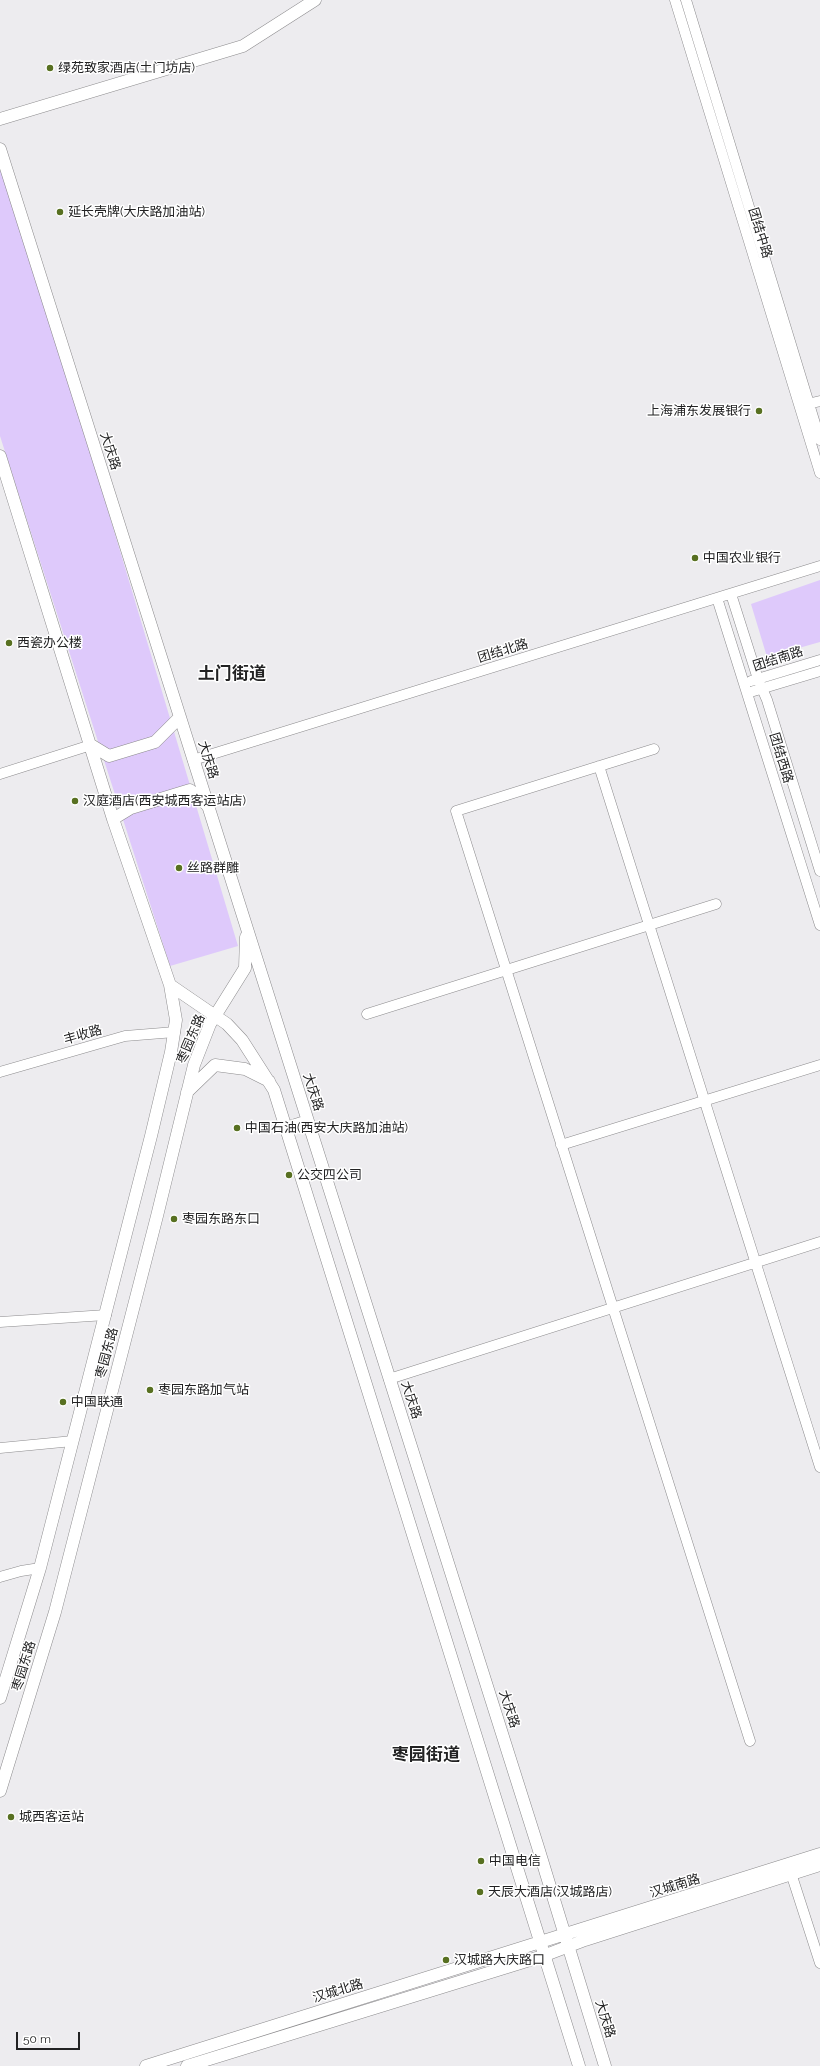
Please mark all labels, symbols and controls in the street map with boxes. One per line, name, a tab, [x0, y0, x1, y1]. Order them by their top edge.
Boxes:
place label: 绿苑致家酒店(土门坊店)	[58, 60, 195, 76]
marker: 绿苑致家酒店(土门坊店)	[45, 63, 55, 73]
place label: 延长壳牌(大庆路加油站)	[68, 204, 205, 220]
street label: 团结中路	[745, 206, 775, 260]
marker: 延长壳牌(大庆路加油站)	[55, 207, 65, 217]
place label: 上海浦东发展银行	[647, 403, 751, 419]
marker: 上海浦东发展银行	[754, 406, 764, 416]
street label: 大庆路	[97, 430, 123, 472]
place label: 中国农业银行	[703, 550, 781, 566]
marker: 中国农业银行	[690, 553, 700, 563]
place label: 西瓷办公楼	[17, 635, 82, 651]
street label: 团结北路	[476, 636, 530, 666]
marker: 西瓷办公楼	[4, 638, 14, 648]
street label: 团结南路	[751, 644, 805, 674]
district label: 土门街道	[198, 664, 266, 684]
street label: 团结西路	[766, 731, 796, 785]
street label: 大庆路	[195, 739, 221, 781]
place label: 汉庭酒店(西安城西客运站店)	[83, 793, 246, 809]
marker: 汉庭酒店(西安城西客运站店)	[70, 796, 80, 806]
place label: 丝路群雕	[187, 860, 239, 876]
marker: 丝路群雕	[174, 863, 184, 873]
street label: 枣园东路	[174, 1012, 208, 1066]
street label: 丰收路	[62, 1022, 104, 1048]
street label: 大庆路	[300, 1071, 326, 1113]
place label: 中国石油(西安大庆路加油站)	[245, 1120, 408, 1136]
marker: 中国石油(西安大庆路加油站)	[232, 1123, 242, 1133]
place label: 公交四公司	[297, 1167, 362, 1183]
marker: 公交四公司	[284, 1170, 294, 1180]
place label: 枣园东路东口	[182, 1211, 260, 1227]
marker: 枣园东路东口	[169, 1214, 179, 1224]
street label: 枣园东路	[93, 1326, 121, 1380]
street label: 大庆路	[398, 1379, 424, 1421]
place label: 枣园东路加气站	[158, 1382, 249, 1398]
marker: 枣园东路加气站	[145, 1385, 155, 1395]
place label: 中国联通	[71, 1394, 123, 1410]
marker: 中国联通	[58, 1397, 68, 1407]
street label: 枣园东路	[9, 1639, 39, 1693]
street label: 大庆路	[496, 1688, 522, 1730]
district label: 枣园街道	[392, 1745, 460, 1765]
place label: 城西客运站	[19, 1809, 84, 1825]
marker: 城西客运站	[6, 1812, 16, 1822]
place label: 中国电信	[489, 1853, 541, 1869]
marker: 中国电信	[476, 1856, 486, 1866]
street label: 汉城南路	[648, 1871, 702, 1901]
place label: 天辰大酒店(汉城路店)	[488, 1884, 612, 1900]
marker: 天辰大酒店(汉城路店)	[475, 1887, 485, 1897]
place label: 汉城路大庆路口	[454, 1952, 545, 1968]
marker: 汉城路大庆路口	[441, 1955, 451, 1965]
street label: 汉城北路	[311, 1976, 365, 2006]
street label: 大庆路	[592, 1998, 618, 2040]
scale bar	[18, 2024, 82, 2050]
text: 50 m	[23, 2032, 51, 2046]

